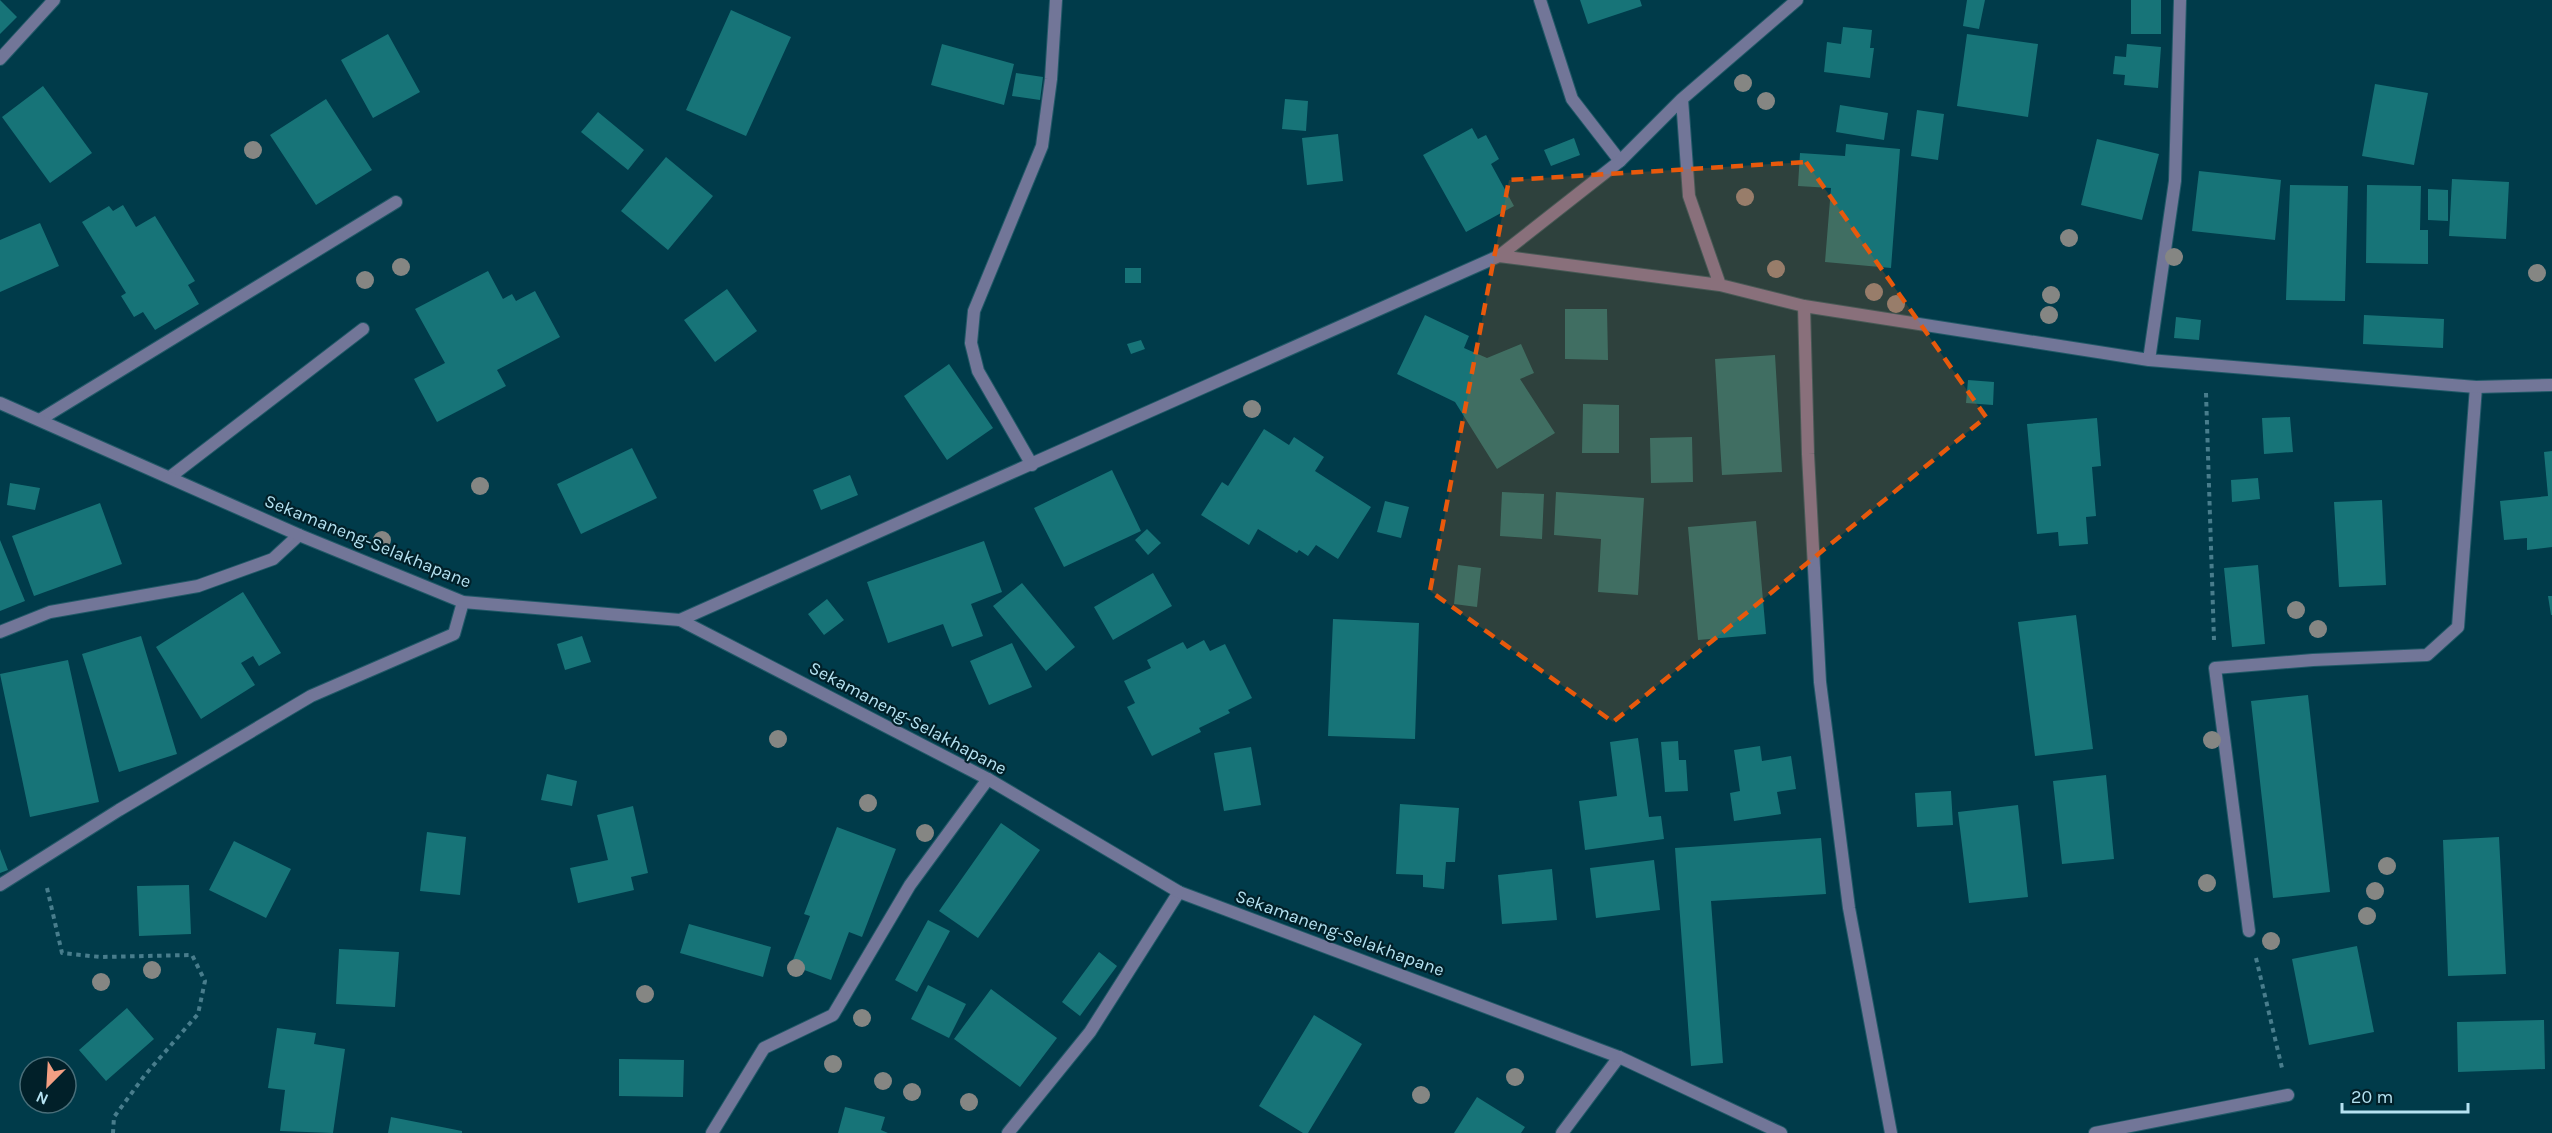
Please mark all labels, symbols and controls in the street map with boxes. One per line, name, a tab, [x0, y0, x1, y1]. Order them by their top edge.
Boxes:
street label: Sekamaneng-Selakhapane	[261, 489, 475, 593]
street label: Sekamaneng-Selakhapane	[805, 656, 1011, 780]
street label: Sekamaneng-Selakhapane	[1232, 885, 1448, 981]
north arrow	[18, 1055, 78, 1115]
scale bar	[2342, 1076, 2468, 1114]
text: 20 m	[2351, 1086, 2393, 1108]
text: N	[33, 1087, 51, 1109]

